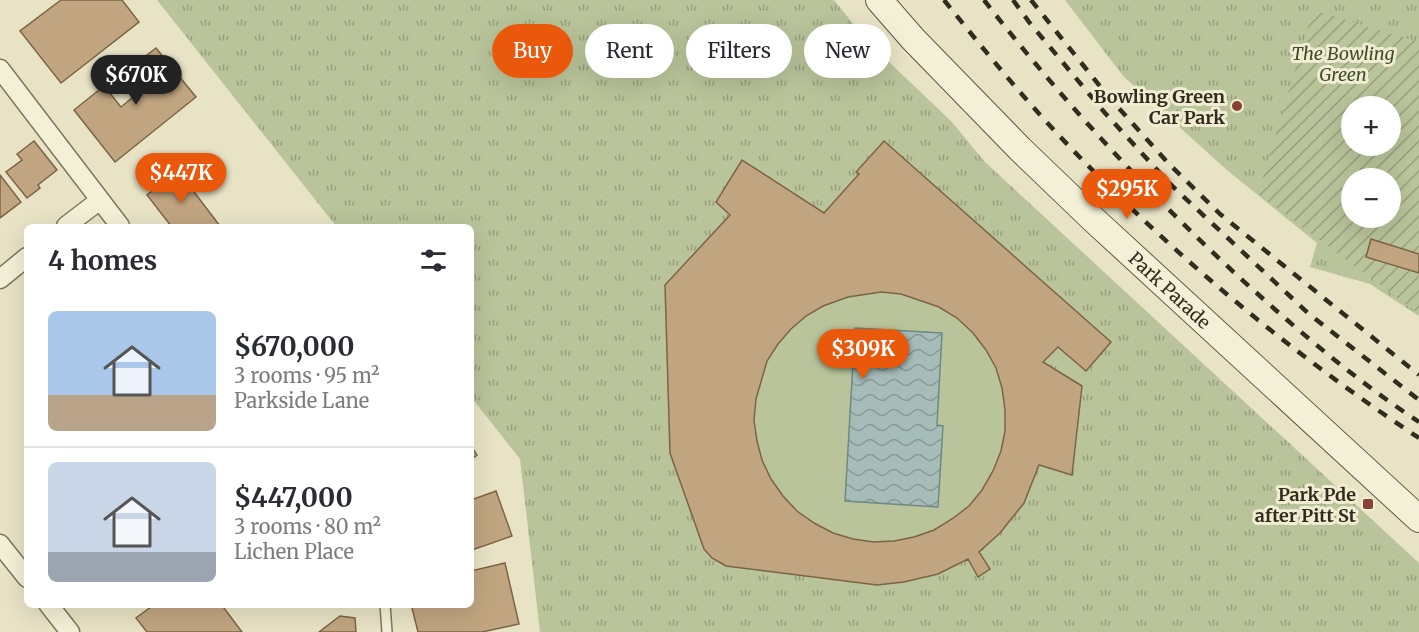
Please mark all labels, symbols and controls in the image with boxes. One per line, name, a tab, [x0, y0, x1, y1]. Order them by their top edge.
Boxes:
chip: Buy	[492, 24, 573, 78]
chip: Rent	[585, 24, 674, 78]
chip: Filters	[686, 24, 792, 78]
chip: New	[804, 24, 891, 78]
park label: The Bowling Green	[1291, 42, 1395, 86]
pin: $670K	[94, 55, 178, 106]
text: $670K	[105, 62, 167, 87]
place label: Bowling Green Car Park	[1094, 85, 1225, 129]
map controls	[1341, 96, 1401, 228]
button: +	[1341, 96, 1401, 156]
marker: Bowling Green Car Park	[1230, 99, 1244, 113]
pin: $447K	[139, 153, 223, 204]
text: $447K	[149, 160, 213, 185]
button: −	[1341, 168, 1401, 228]
pin: $295K	[1085, 169, 1169, 220]
text: $295K	[1096, 176, 1158, 201]
text: 4 homes	[48, 244, 157, 277]
icon: filters	[417, 244, 450, 277]
street label: Park Parade	[1124, 246, 1216, 333]
pin: $309K	[821, 329, 905, 380]
text: $670,000	[234, 330, 354, 363]
icon: home	[96, 335, 168, 407]
text: $309K	[831, 336, 895, 361]
text: 3 rooms · 95 m²	[234, 363, 379, 388]
text: Parkside Lane	[234, 388, 369, 413]
text: $447,000	[234, 481, 353, 514]
place label: Park Pde after Pitt St	[1255, 483, 1357, 527]
icon: home	[96, 486, 168, 558]
marker: Park Pde after Pitt St	[1361, 497, 1375, 511]
text: 3 rooms · 80 m²	[234, 514, 381, 539]
text: Lichen Place	[234, 539, 354, 564]

